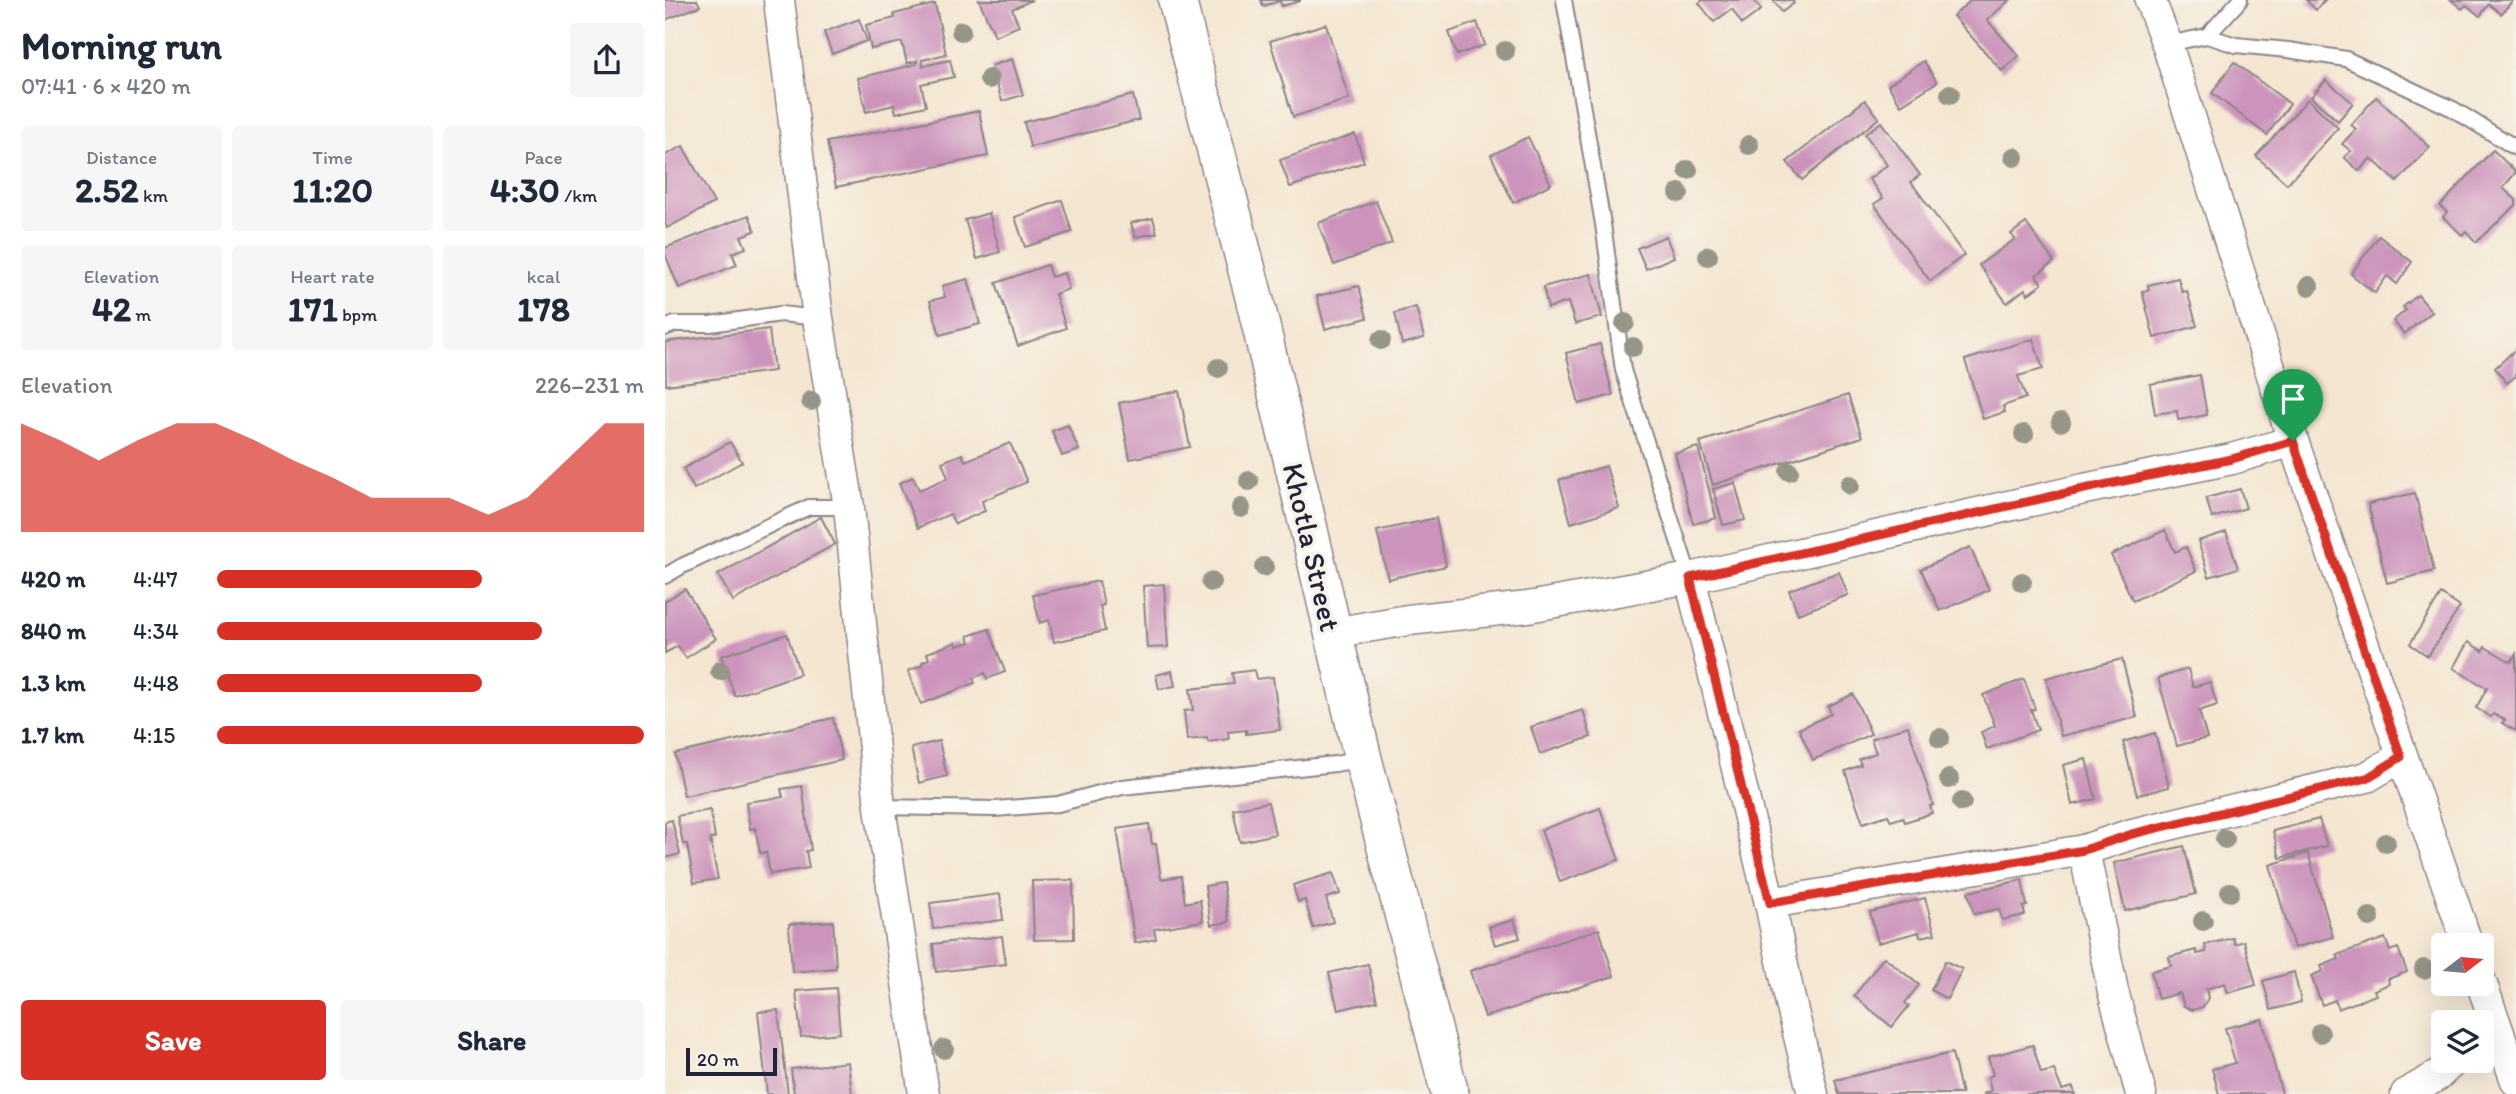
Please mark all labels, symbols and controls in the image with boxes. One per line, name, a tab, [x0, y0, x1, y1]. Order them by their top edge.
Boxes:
text: Morning run	[21, 23, 222, 69]
button: share	[570, 23, 644, 97]
text: 07:41 · 6 × 420 m	[21, 72, 191, 100]
text: Distance	[86, 146, 157, 169]
text: Time	[312, 146, 353, 169]
text: Pace	[524, 146, 563, 169]
text: 2.52	[75, 169, 139, 211]
text: 11:20	[292, 169, 373, 211]
text: 4:30	[490, 169, 560, 211]
text: km	[139, 184, 168, 207]
text: /km	[560, 184, 597, 207]
text: Elevation	[84, 265, 159, 288]
text: Heart rate	[290, 265, 375, 288]
text: kcal	[527, 265, 560, 288]
text: 42	[92, 288, 131, 330]
text: 171	[288, 288, 338, 330]
text: 178	[517, 288, 570, 330]
text: m	[131, 303, 151, 326]
text: bpm	[338, 303, 377, 326]
pin	[2263, 369, 2323, 441]
text: Elevation	[21, 371, 112, 399]
text: 226–231 m	[535, 371, 644, 399]
icon: arrive	[2274, 380, 2312, 418]
street label: Khotla Street	[1275, 459, 1349, 635]
text: 420 m	[21, 565, 86, 593]
text: 4:47	[133, 565, 178, 593]
text: 840 m	[21, 617, 86, 645]
text: 4:34	[133, 617, 179, 645]
text: 1.3 km	[21, 669, 85, 697]
text: 4:48	[133, 669, 179, 697]
text: 1.7 km	[21, 721, 84, 749]
text: 4:15	[133, 721, 175, 749]
north arrow	[2431, 933, 2494, 996]
map controls	[2431, 933, 2494, 1073]
button: Save	[21, 1000, 326, 1080]
button: Share	[340, 1000, 644, 1080]
button: layers	[2431, 1010, 2494, 1073]
scale bar	[686, 1045, 777, 1077]
text: 20 m	[697, 1048, 739, 1071]

